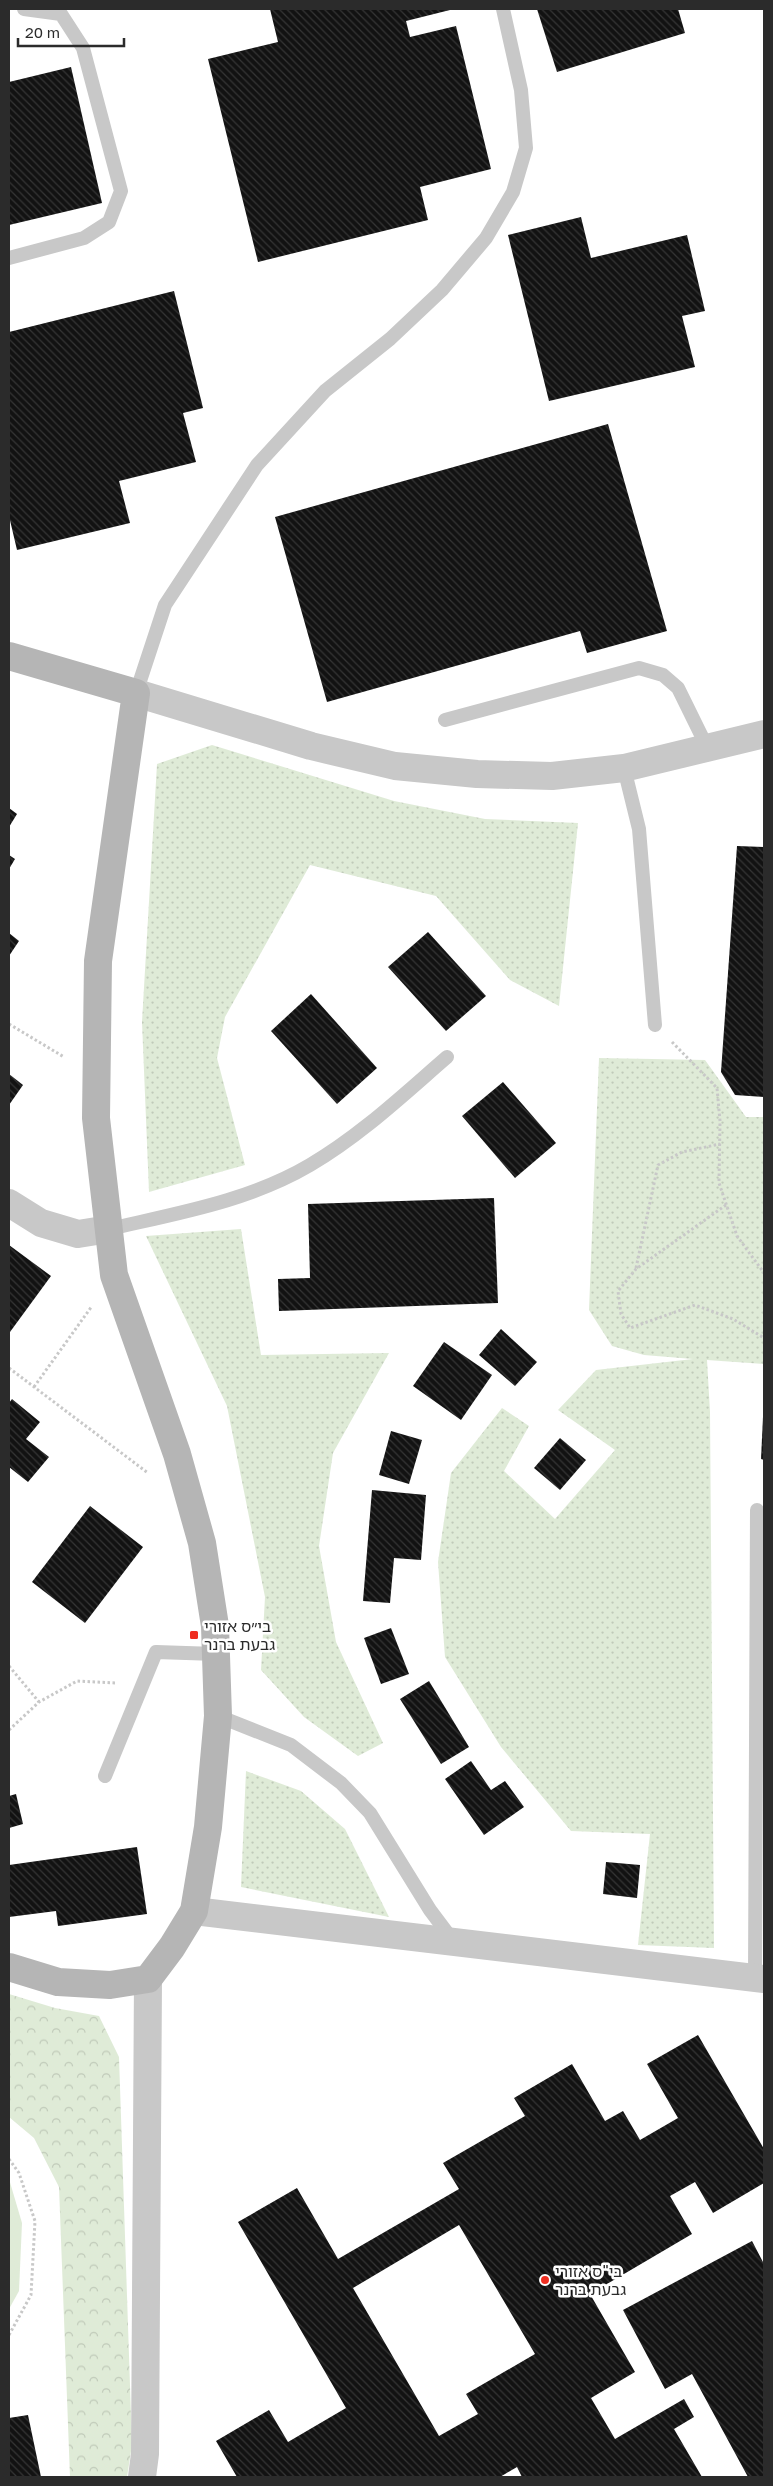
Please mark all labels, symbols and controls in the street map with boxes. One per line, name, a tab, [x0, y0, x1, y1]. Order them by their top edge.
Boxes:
scale bar	[18, 15, 124, 47]
text: 20 m	[25, 23, 60, 41]
place label: בי״ס אזורי גבעת ברנר	[204, 1616, 275, 1654]
marker: בי״ס אזורי גבעת ברנר	[188, 1629, 200, 1641]
place label: בי"ס אזורי גבעת ברנר	[555, 2261, 626, 2299]
marker: בי"ס אזורי גבעת ברנר	[539, 2274, 551, 2286]

